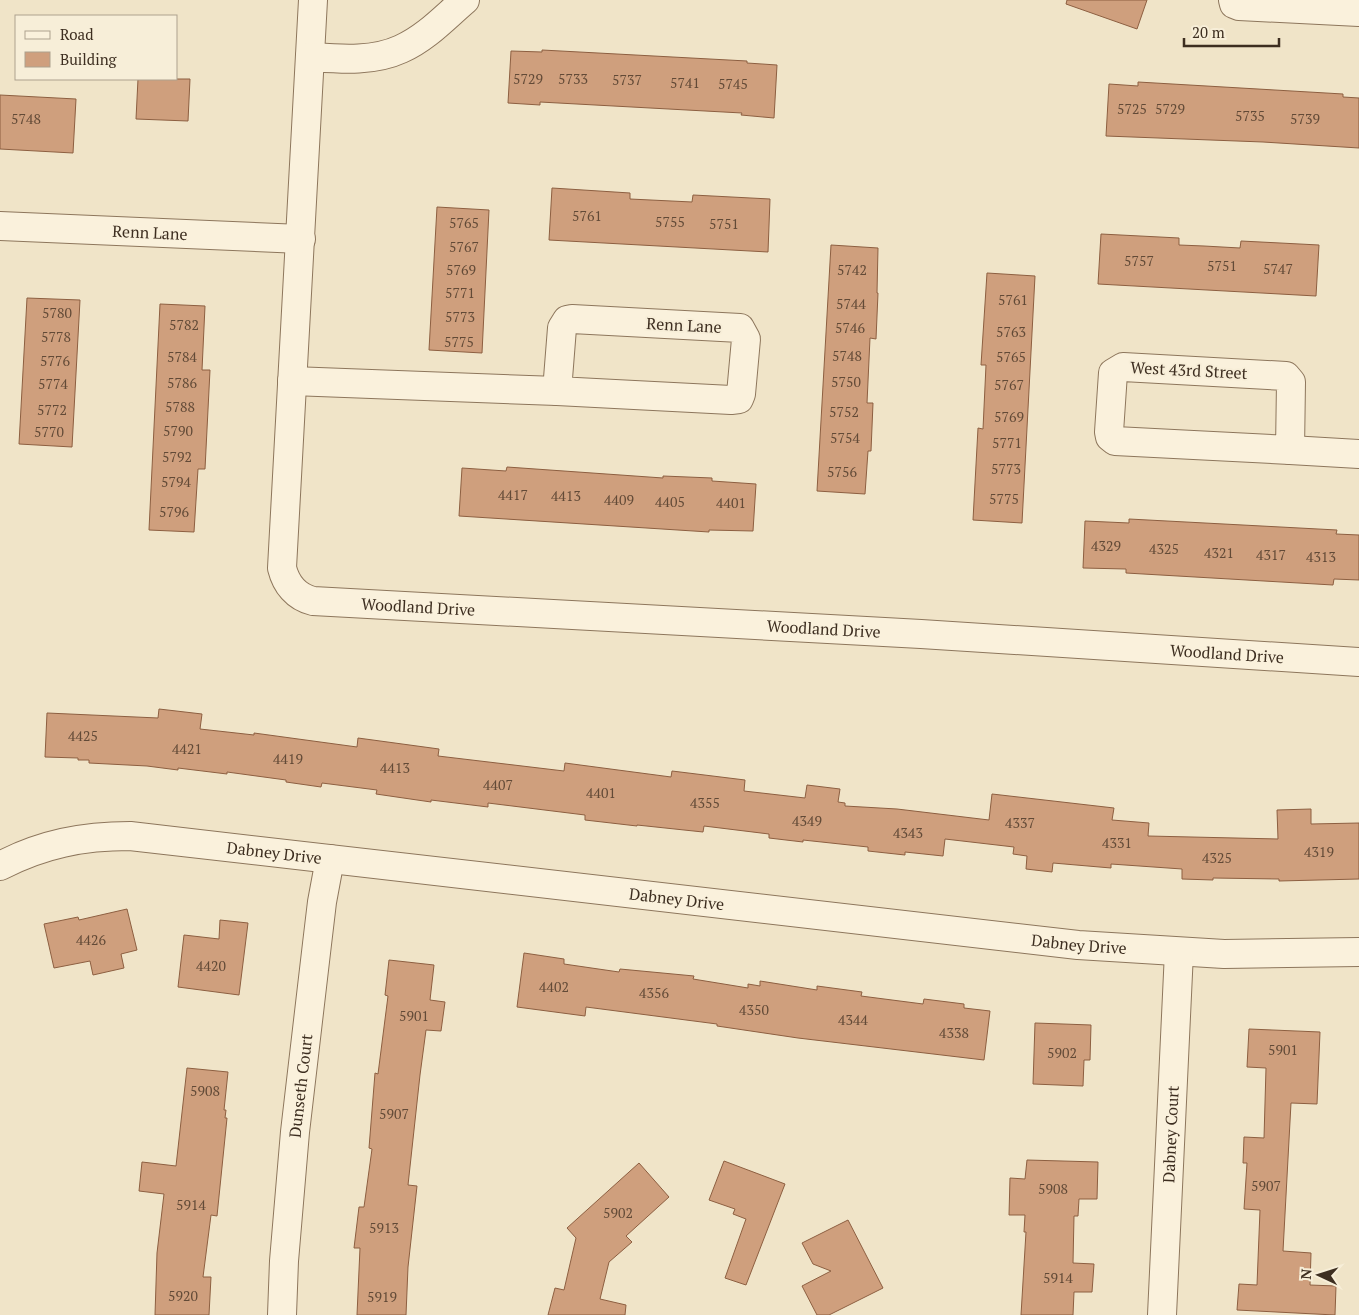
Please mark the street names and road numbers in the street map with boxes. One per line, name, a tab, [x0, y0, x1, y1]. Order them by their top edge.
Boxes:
street label: Renn Lane	[112, 220, 188, 245]
street label: Renn Lane	[646, 312, 722, 338]
street label: West 43rd Street	[1130, 356, 1248, 384]
street label: Woodland Drive	[361, 593, 476, 621]
street label: Woodland Drive	[766, 615, 881, 643]
street label: Woodland Drive	[1169, 639, 1285, 668]
street label: Dabney Drive	[225, 836, 323, 869]
street label: Dabney Drive	[628, 882, 725, 915]
street label: Dabney Drive	[1030, 929, 1127, 959]
street label: Dunseth Court	[284, 1033, 317, 1139]
street label: Dabney Court	[1157, 1085, 1184, 1183]

